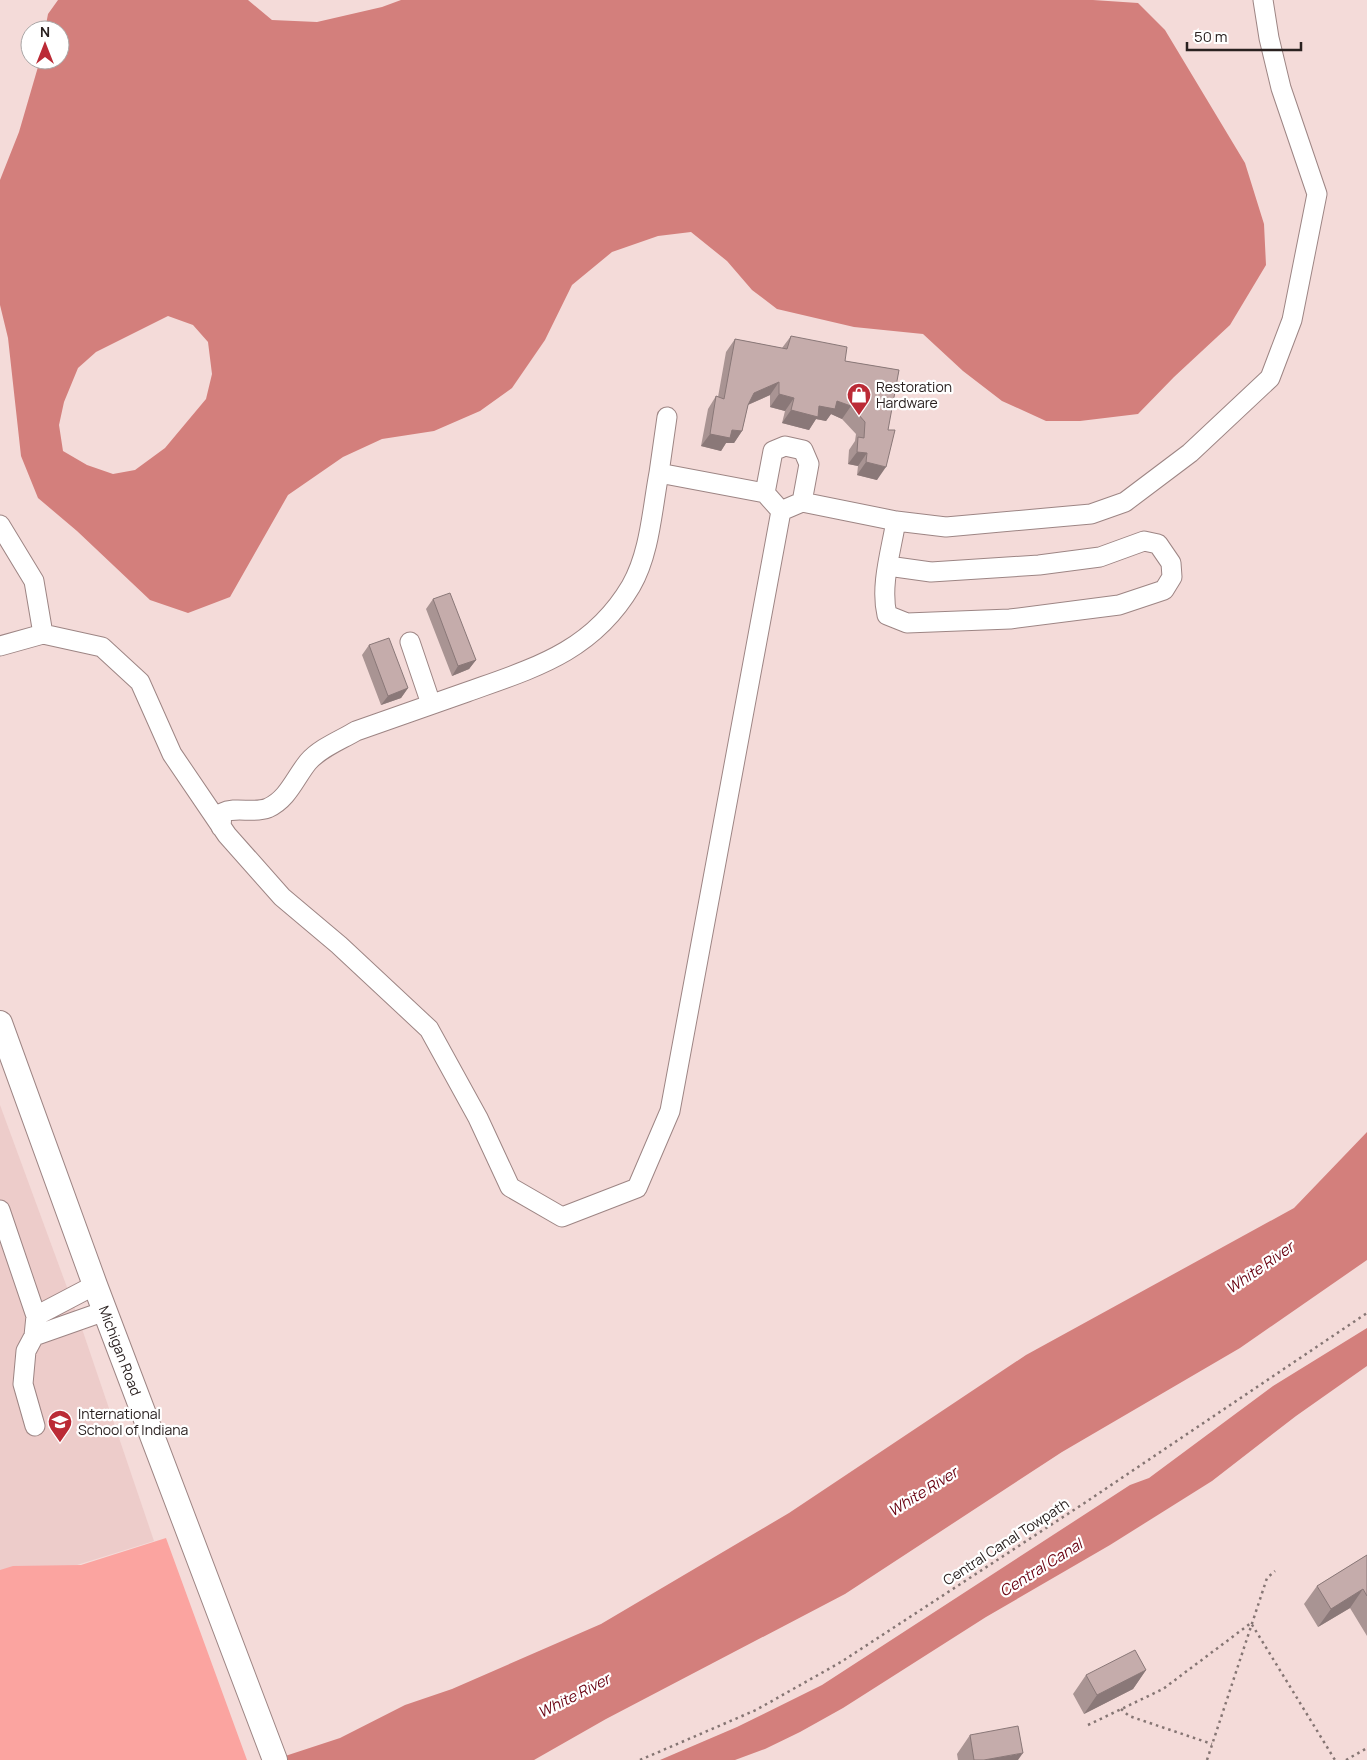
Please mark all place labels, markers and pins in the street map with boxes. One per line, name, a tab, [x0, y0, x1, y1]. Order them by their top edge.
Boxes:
place label: Restoration Hardware	[876, 377, 952, 412]
shop icon: Restoration Hardware	[846, 382, 872, 416]
place label: International School of Indiana	[78, 1404, 188, 1439]
school or university icon: International School of Indiana	[47, 1409, 73, 1443]

